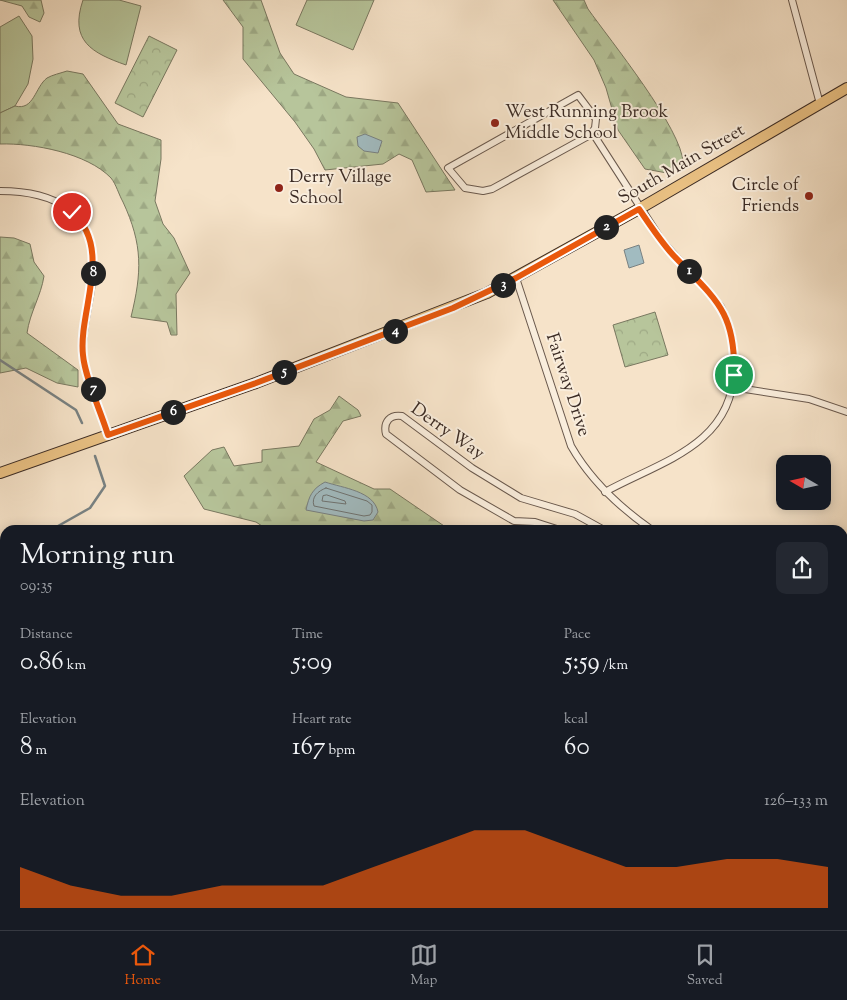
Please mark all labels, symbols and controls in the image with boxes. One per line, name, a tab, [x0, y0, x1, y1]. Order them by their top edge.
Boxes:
place label: West Running Brook Middle School	[505, 100, 669, 147]
marker: West Running Brook Middle School	[489, 117, 501, 129]
street label: South Main Street	[614, 118, 750, 212]
place label: Derry Village School	[289, 165, 392, 212]
place label: Circle of Friends	[732, 173, 800, 220]
marker: Derry Village School	[273, 182, 285, 194]
marker: Circle of Friends	[803, 190, 815, 202]
pin	[51, 191, 93, 233]
icon: check	[58, 198, 86, 226]
pin: 2	[594, 214, 618, 240]
text: 2	[603, 217, 610, 237]
pin: 1	[676, 258, 702, 284]
pin: 8	[80, 260, 106, 286]
text: 1	[687, 261, 692, 281]
text: 8	[90, 263, 97, 283]
pin: 3	[490, 272, 516, 298]
text: 3	[501, 275, 506, 295]
pin: 4	[382, 318, 408, 344]
text: 4	[392, 321, 399, 341]
street label: Fairway Drive	[538, 330, 596, 440]
pin	[713, 354, 755, 396]
pin: 5	[272, 360, 296, 384]
icon: arrive	[720, 361, 748, 389]
text: 5	[282, 362, 287, 382]
pin: 7	[80, 376, 106, 402]
text: 7	[90, 379, 97, 399]
street label: Derry Way	[405, 397, 489, 467]
pin: 6	[160, 400, 186, 424]
text: 6	[170, 402, 177, 422]
north arrow	[776, 455, 831, 510]
map controls	[776, 455, 831, 510]
text: Morning run	[20, 536, 175, 576]
button: share	[776, 542, 828, 594]
text: 09:35	[20, 575, 52, 598]
text: Distance	[20, 625, 73, 645]
text: Time	[292, 625, 323, 645]
text: Pace	[564, 625, 591, 645]
text: 0.86	[20, 645, 64, 681]
text: 5:09	[292, 645, 332, 681]
text: 5:59	[564, 645, 600, 681]
text: km	[64, 656, 86, 676]
text: /km	[600, 656, 628, 676]
text: Elevation	[20, 710, 77, 730]
text: Heart rate	[292, 710, 352, 730]
text: kcal	[564, 710, 588, 730]
text: 8	[20, 730, 33, 766]
text: 167	[292, 730, 325, 766]
text: 60	[564, 730, 590, 766]
text: m	[33, 741, 47, 761]
text: bpm	[325, 741, 355, 761]
text: Elevation	[20, 790, 85, 813]
text: 126–133 m	[764, 790, 828, 813]
tab: Home	[124, 941, 161, 991]
tab: Map	[410, 941, 438, 991]
tab: Saved	[687, 941, 723, 991]

